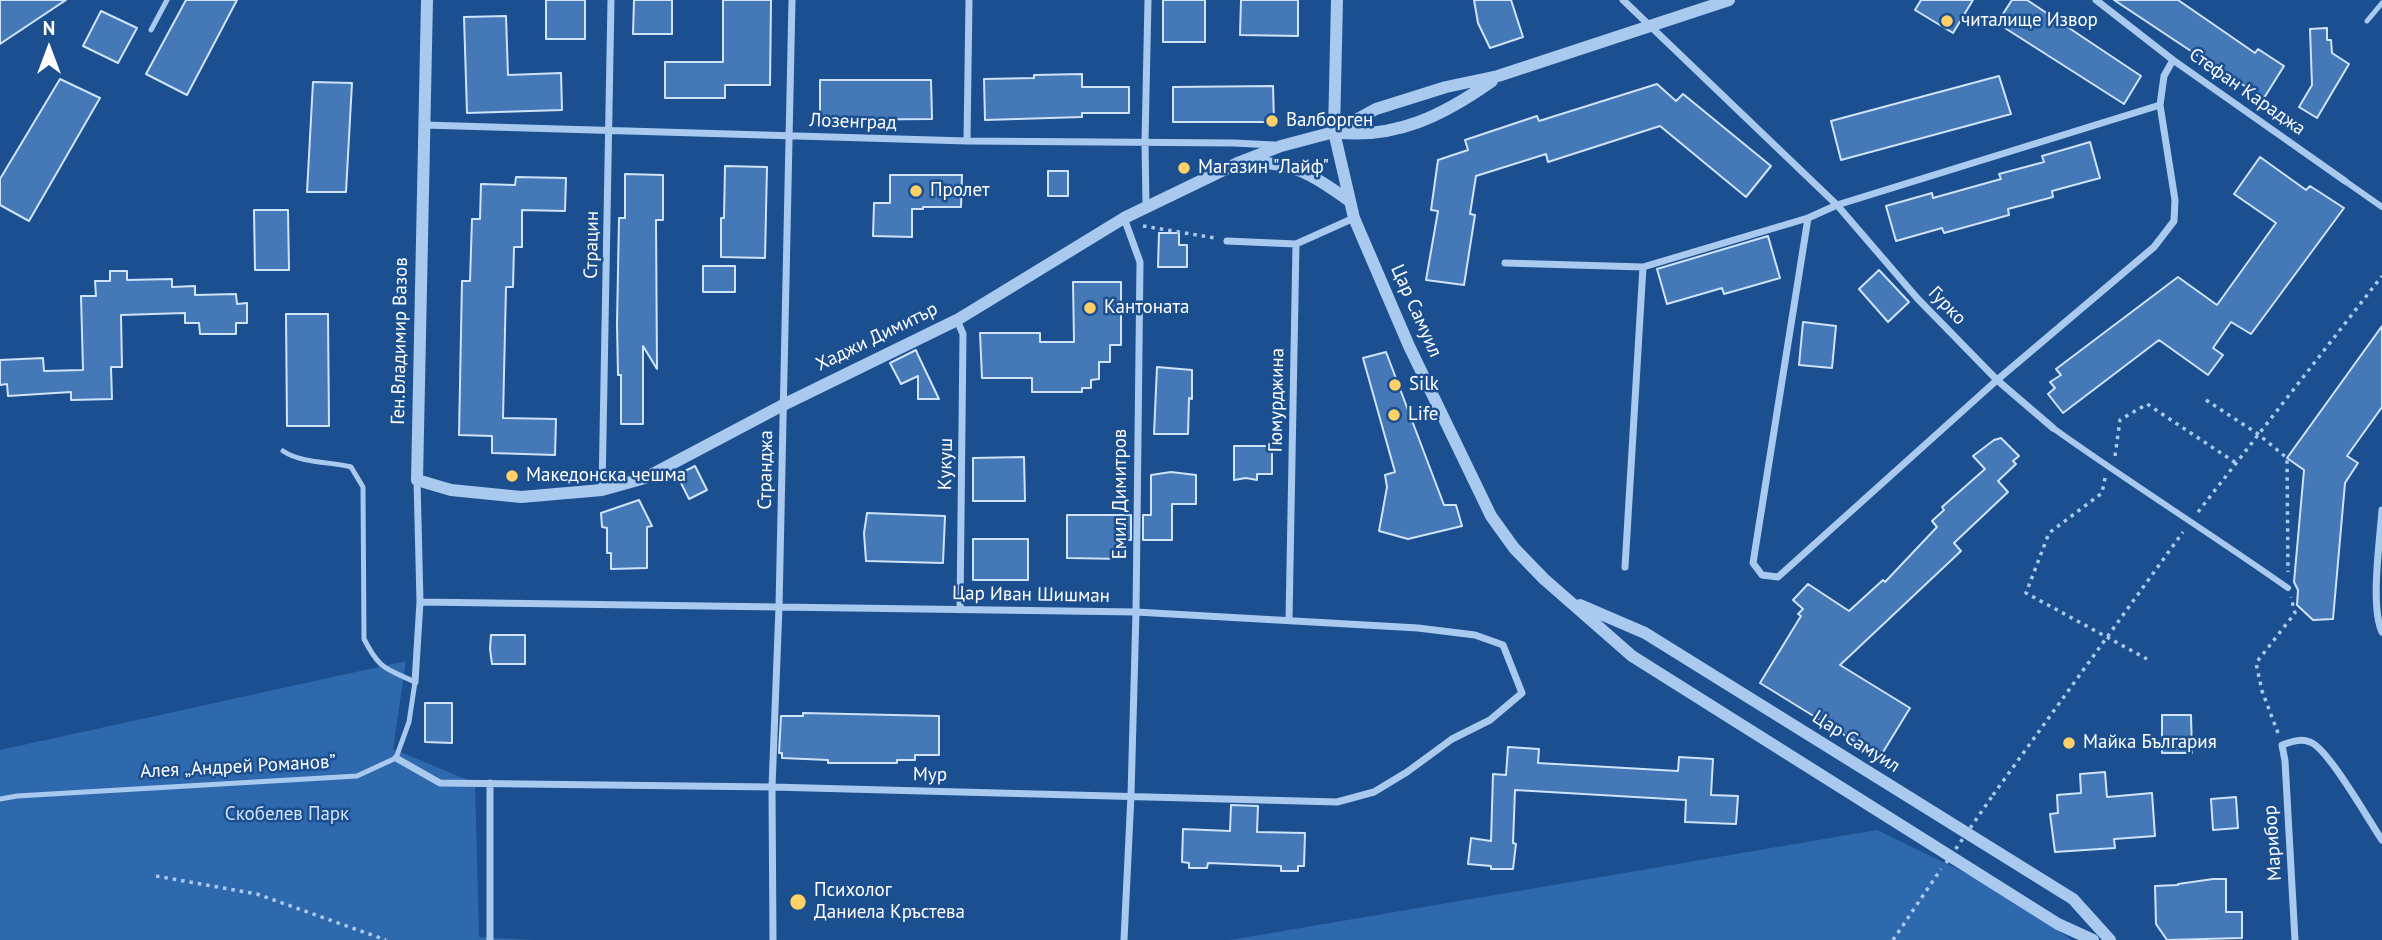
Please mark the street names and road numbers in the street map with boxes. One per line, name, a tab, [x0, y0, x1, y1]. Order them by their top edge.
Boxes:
street label: Стефан Караджа	[2184, 43, 2310, 141]
street label: Лозенград	[809, 109, 897, 135]
street label: Страцин	[580, 211, 604, 279]
street label: Ген.Владимир Вазов	[387, 257, 413, 425]
street label: Цар Самуил	[1385, 261, 1447, 361]
street label: Гурко	[1923, 282, 1971, 330]
street label: Хаджи Димитър	[812, 298, 942, 376]
street label: Гюмурджина	[1265, 348, 1289, 452]
street label: Емил Димитров	[1110, 429, 1132, 559]
street label: Странджа	[754, 430, 778, 510]
street label: Кукуш	[934, 438, 958, 490]
street label: Цар Иван Шишман	[952, 582, 1110, 608]
street label: Цар Самуил	[1808, 706, 1904, 778]
street label: Алея „Андрей Романов”	[140, 750, 336, 784]
street label: Мур	[913, 763, 947, 787]
street label: Марибор	[2259, 804, 2287, 882]

